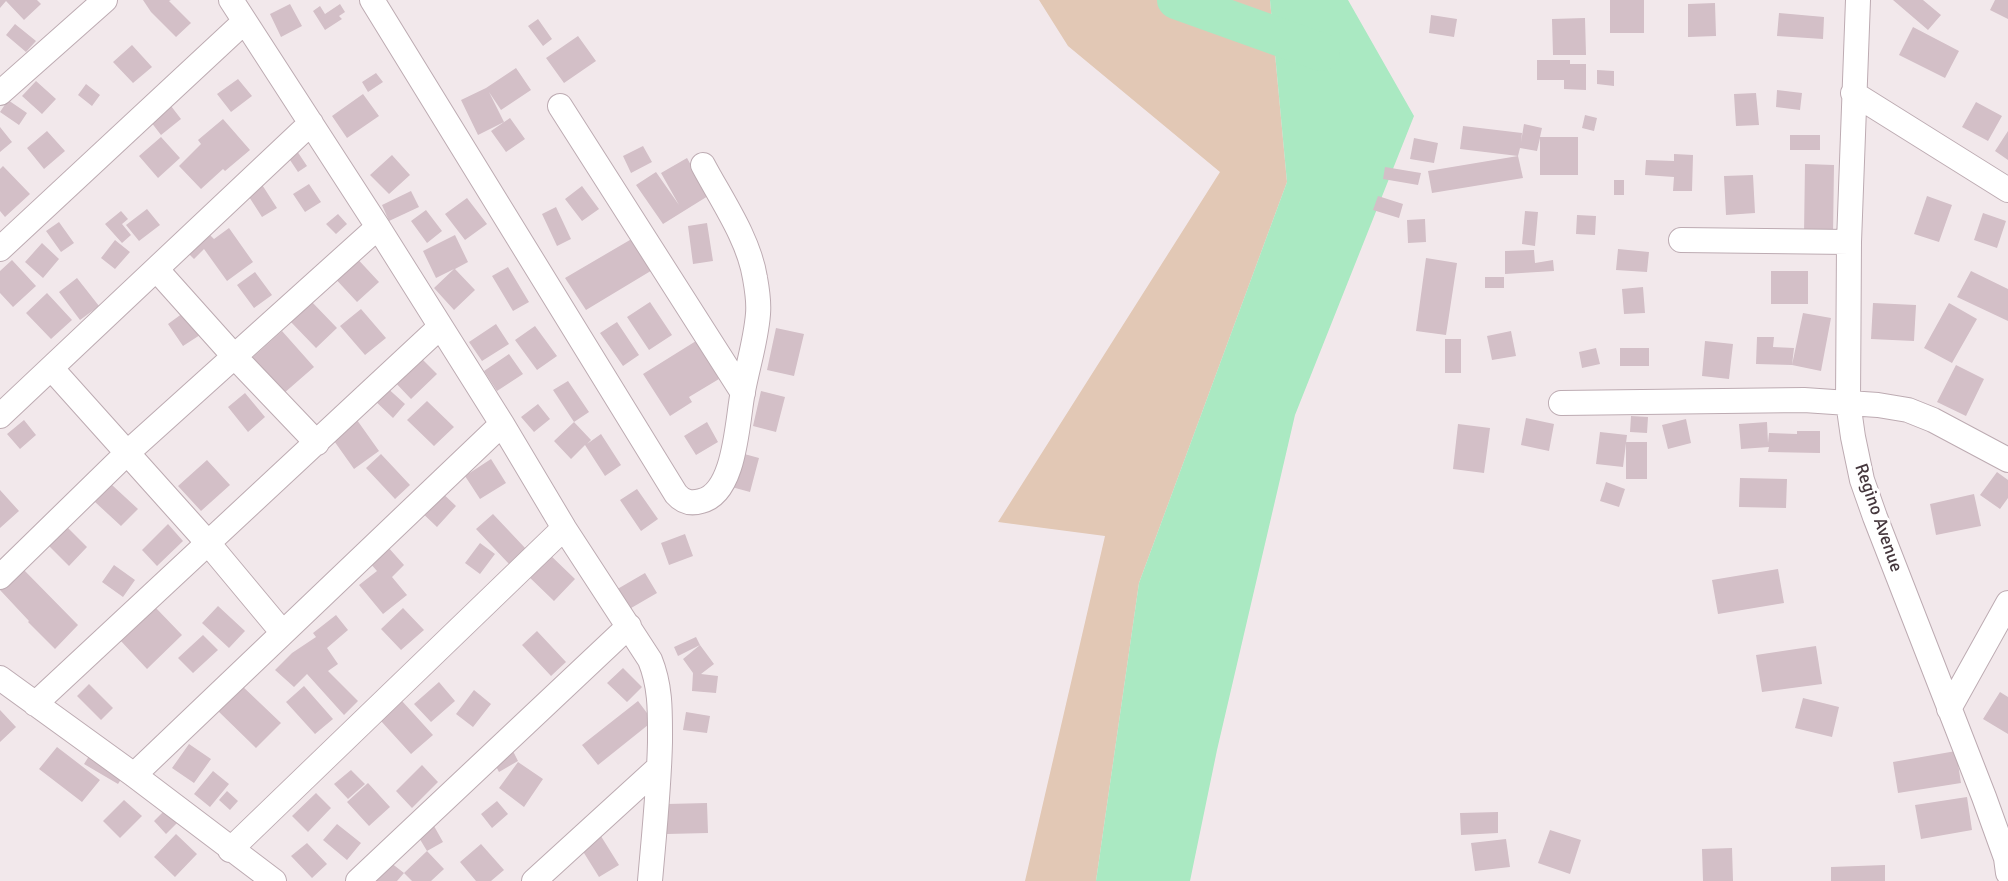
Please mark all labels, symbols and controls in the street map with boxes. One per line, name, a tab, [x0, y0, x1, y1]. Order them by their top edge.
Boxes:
street label: Regino Avenue	[1849, 461, 1907, 575]

